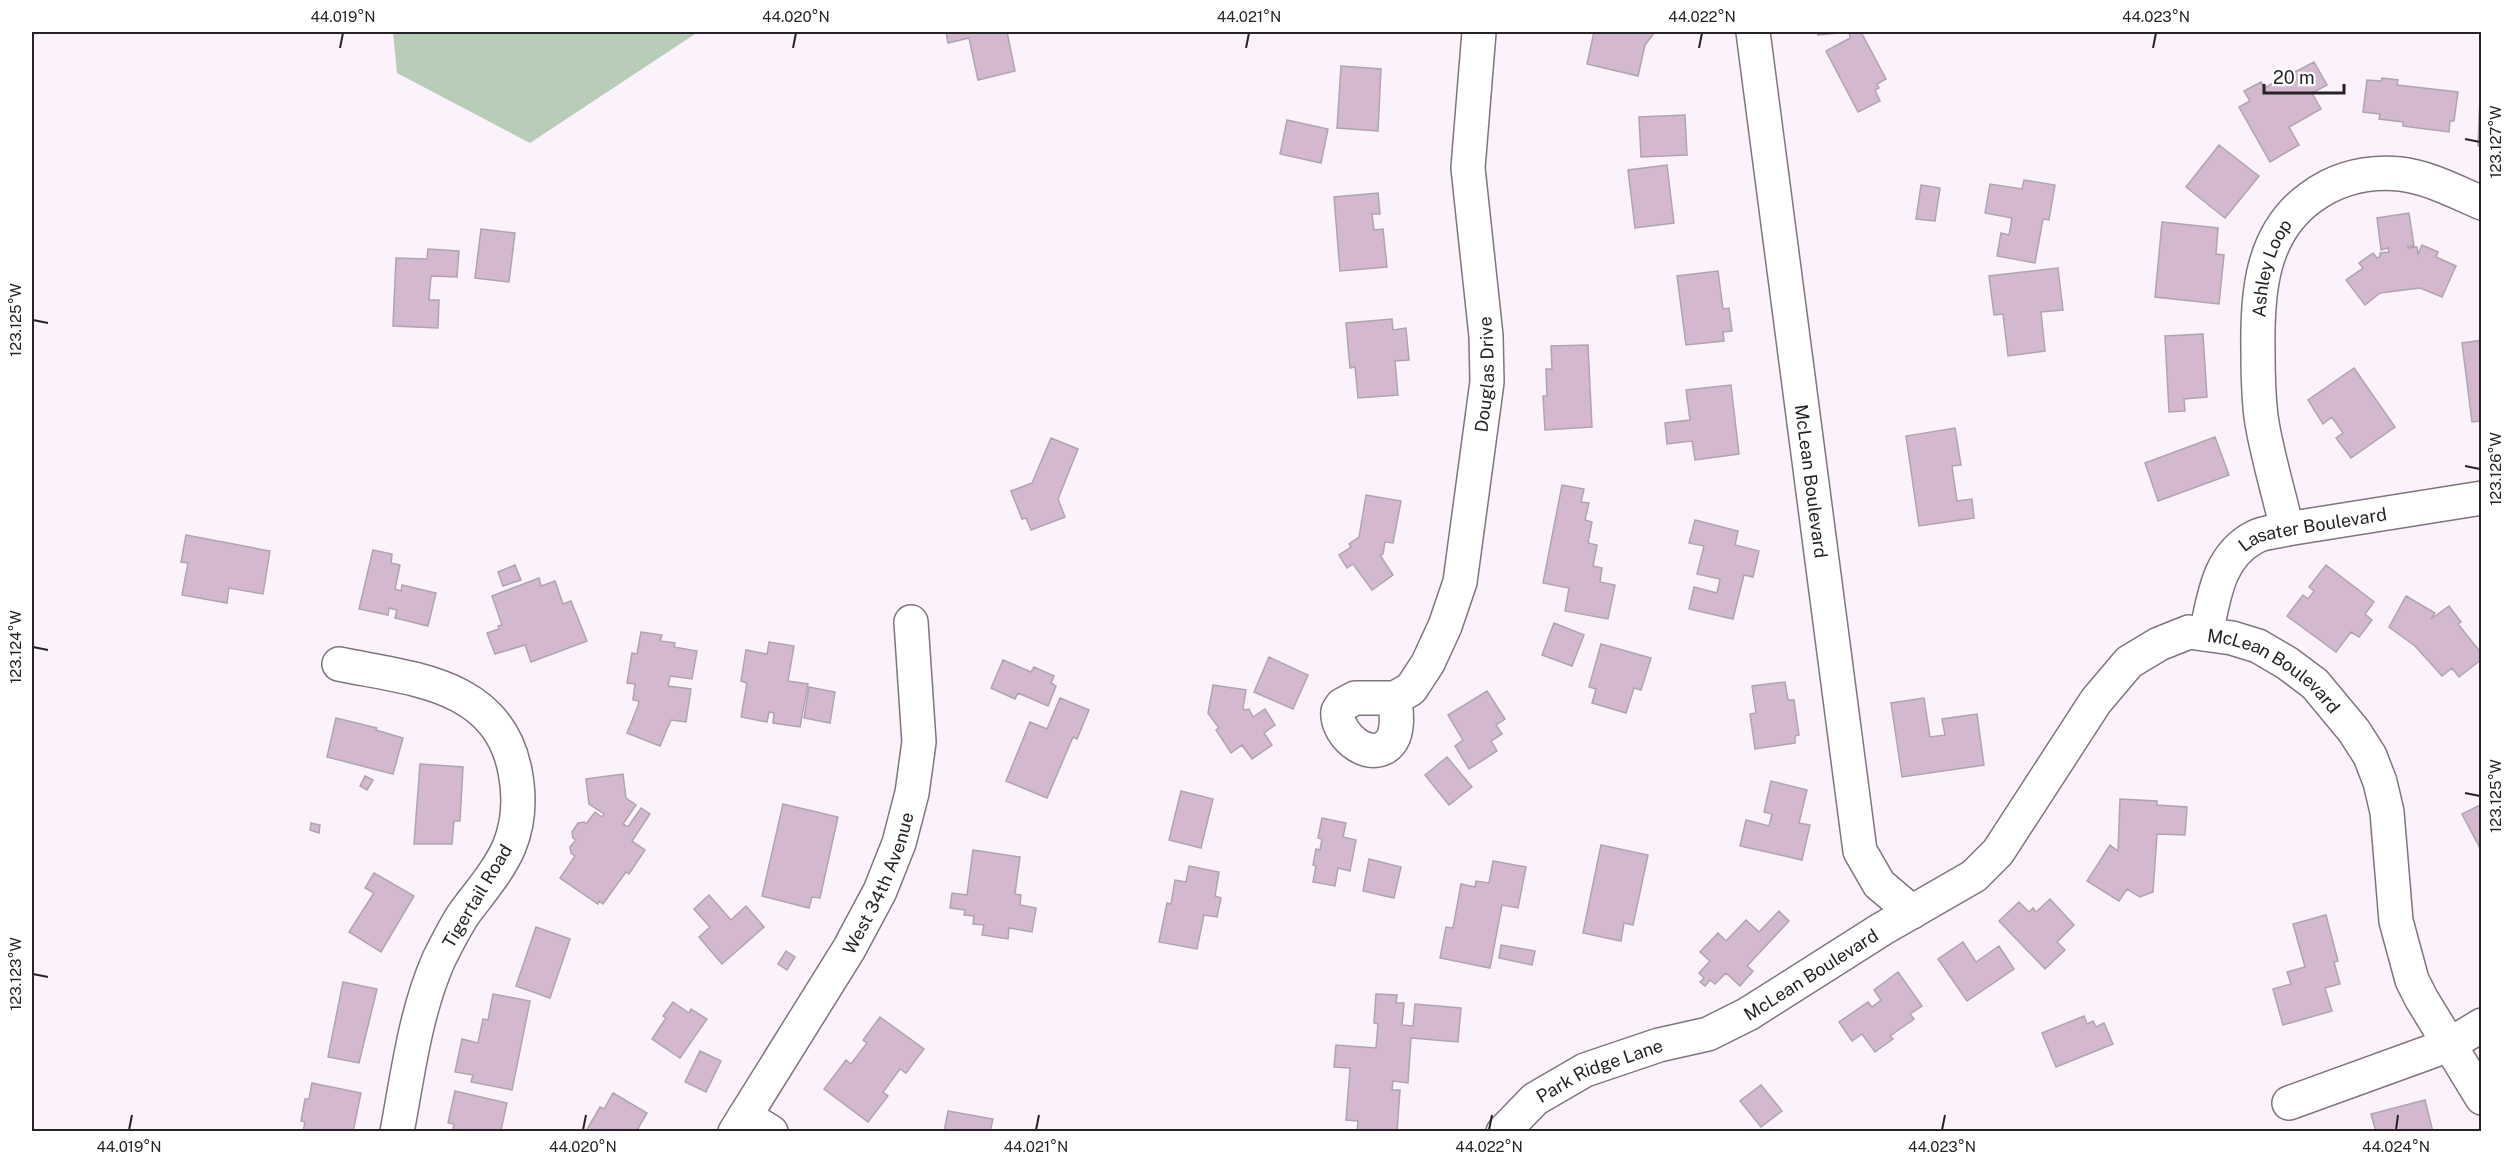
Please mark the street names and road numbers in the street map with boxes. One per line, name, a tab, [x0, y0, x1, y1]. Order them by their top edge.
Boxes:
street label: Ashley Loop	[2248, 215, 2295, 318]
street label: Douglas Drive	[1470, 316, 1498, 434]
street label: McLean Boulevard	[1791, 403, 1832, 559]
street label: Lasater Boulevard	[2234, 503, 2388, 555]
street label: McLean Boulevard	[2206, 624, 2345, 717]
street label: West 34th Avenue	[838, 810, 917, 958]
street label: Tigertail Road	[438, 840, 516, 952]
street label: McLean Boulevard	[1740, 924, 1882, 1025]
street label: Park Ridge Lane	[1532, 1034, 1665, 1107]

